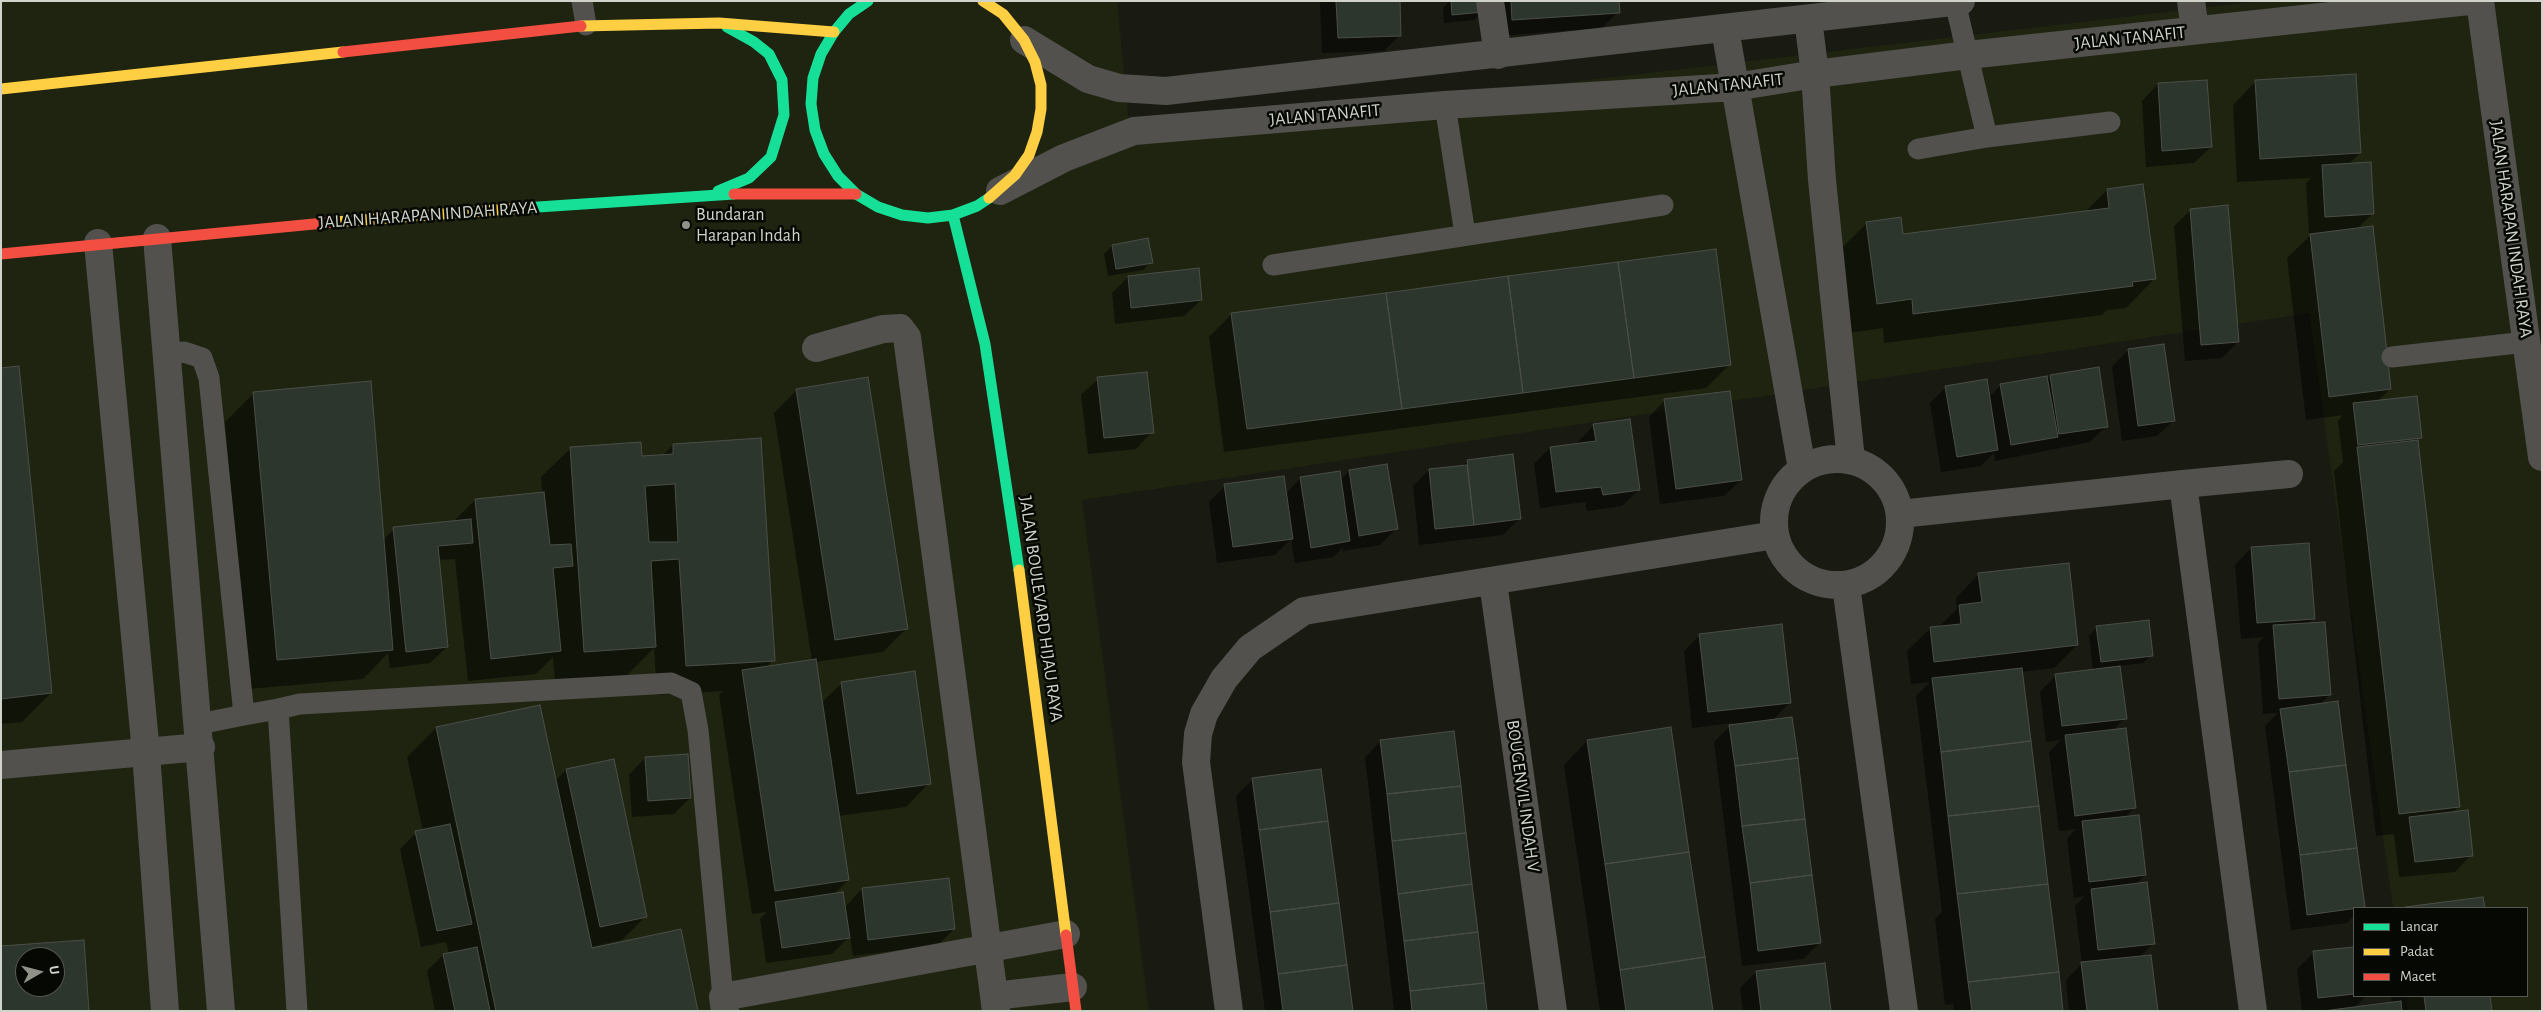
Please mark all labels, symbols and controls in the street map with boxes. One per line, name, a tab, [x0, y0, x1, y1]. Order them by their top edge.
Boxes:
street label: JALAN TANAFIT	[2074, 21, 2186, 55]
street label: JALAN TANAFIT	[1672, 68, 1784, 102]
street label: JALAN TANAFIT	[1269, 99, 1381, 131]
street label: JALAN HARAPAN INDAH RAYA	[2485, 119, 2537, 339]
street label: JALAN HARAPAN INDAH RAYA	[318, 197, 538, 233]
place label: Bundaran Harapan Indah	[696, 204, 801, 246]
marker: Bundaran Harapan Indah	[680, 219, 692, 231]
street label: JALAN BOULEVARD HIJAU RAYA	[1014, 495, 1068, 723]
street label: BOUGENVIL INDAH V	[1502, 718, 1544, 874]
legend	[2353, 907, 2528, 997]
text: Lancar	[2400, 919, 2438, 934]
text: Padat	[2400, 944, 2434, 959]
north arrow	[15, 947, 65, 997]
text: U	[46, 965, 61, 975]
text: Macet	[2400, 969, 2436, 984]

